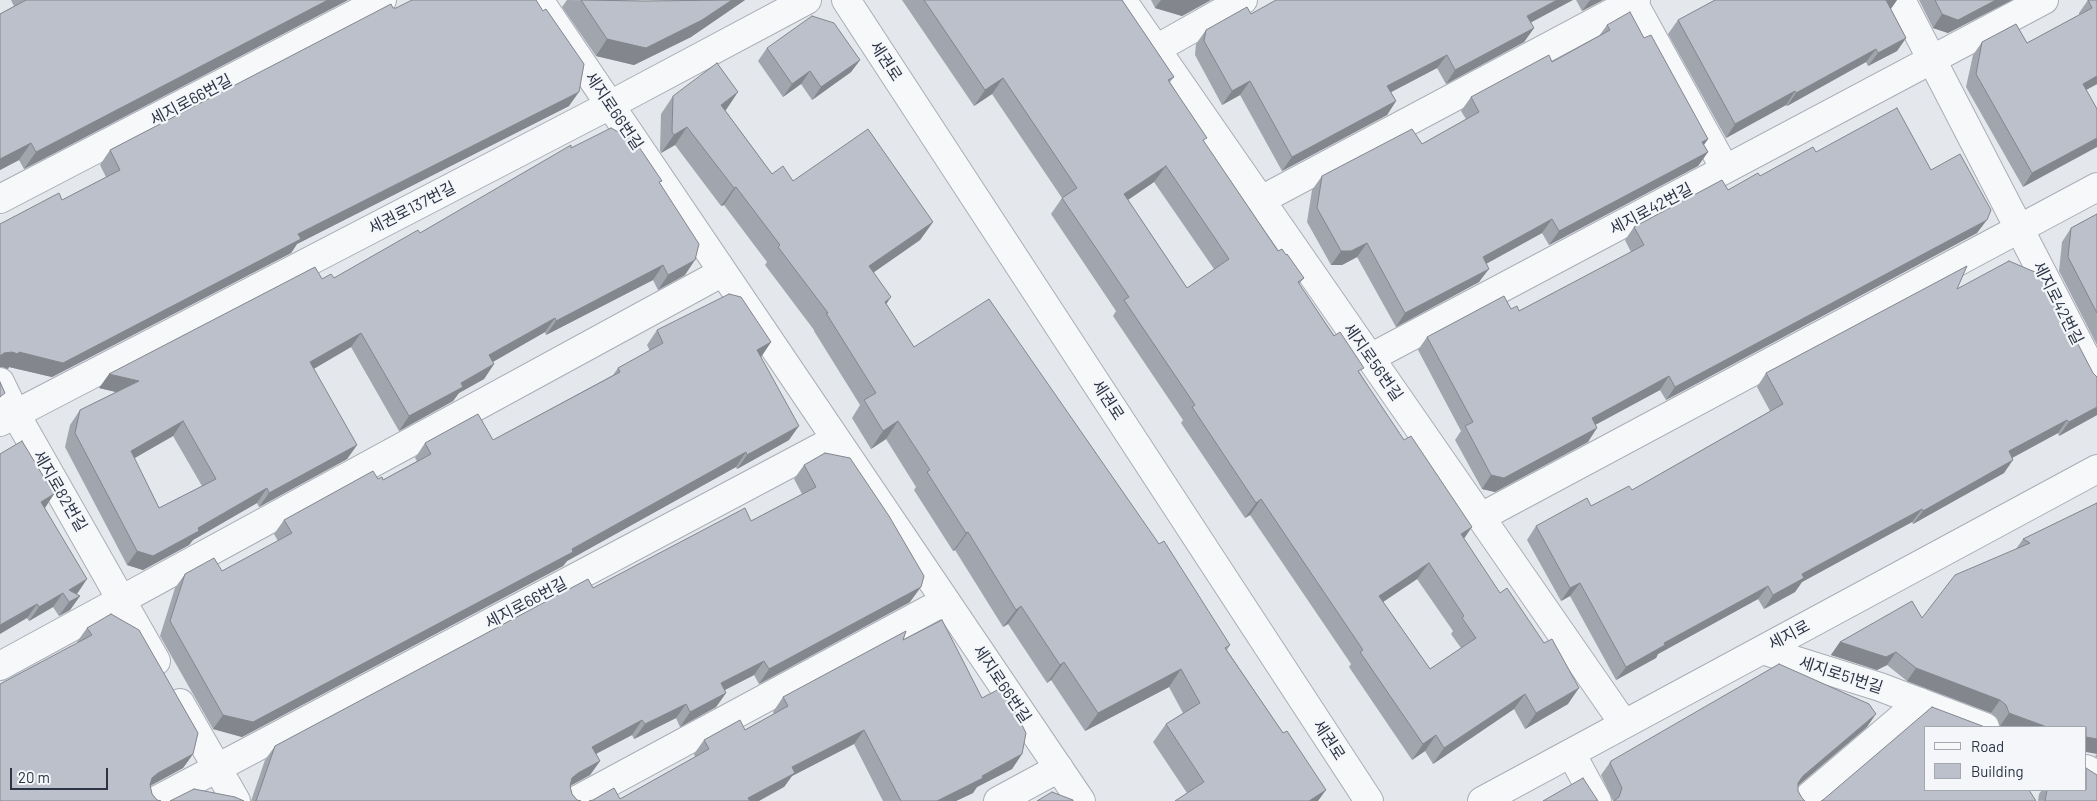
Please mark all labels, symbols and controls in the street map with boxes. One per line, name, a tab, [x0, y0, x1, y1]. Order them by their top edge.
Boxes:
street label: 세권로	[866, 37, 906, 85]
street label: 세지로66번길	[581, 68, 647, 154]
street label: 세지로66번길	[147, 70, 235, 130]
street label: 세권로137번길	[365, 178, 459, 238]
street label: 세지로42번길	[1606, 179, 1696, 239]
street label: 세지로42번길	[2029, 258, 2087, 348]
street label: 세지로56번길	[1339, 320, 1407, 404]
street label: 세권로	[1088, 376, 1128, 424]
street label: 세지로82번길	[29, 447, 91, 535]
street label: 세지로66번길	[482, 573, 570, 633]
street label: 세지로	[1765, 616, 1813, 654]
street label: 세지로66번길	[969, 641, 1035, 727]
street label: 세지로51번길	[1797, 652, 1885, 698]
street label: 세권로	[1309, 716, 1349, 764]
legend	[1924, 726, 2087, 791]
text: Road	[1971, 737, 2004, 755]
scale bar	[12, 758, 110, 790]
text: Building	[1971, 762, 2024, 780]
text: 20 m	[18, 768, 50, 786]

